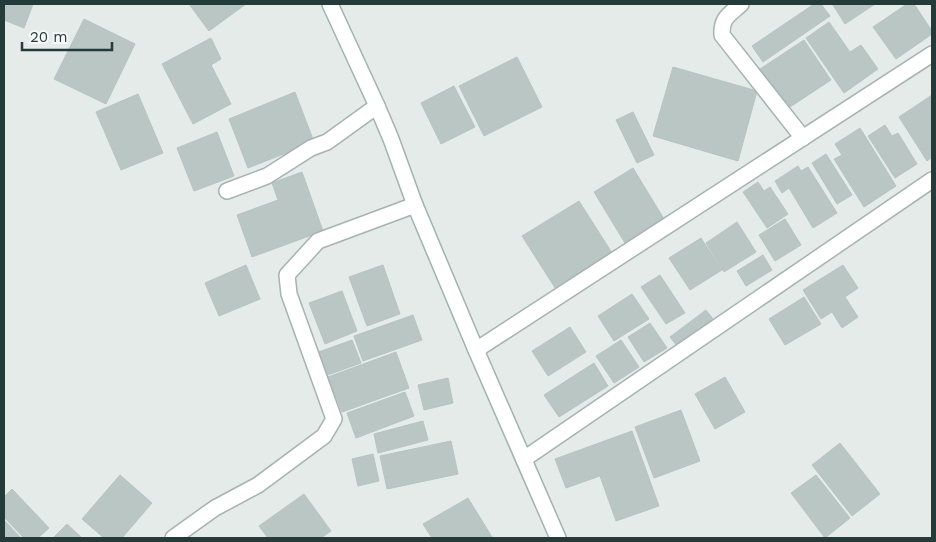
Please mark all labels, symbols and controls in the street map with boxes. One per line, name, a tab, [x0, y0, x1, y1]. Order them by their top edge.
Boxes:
scale bar	[22, 20, 112, 52]
text: 20 m	[30, 28, 68, 46]

